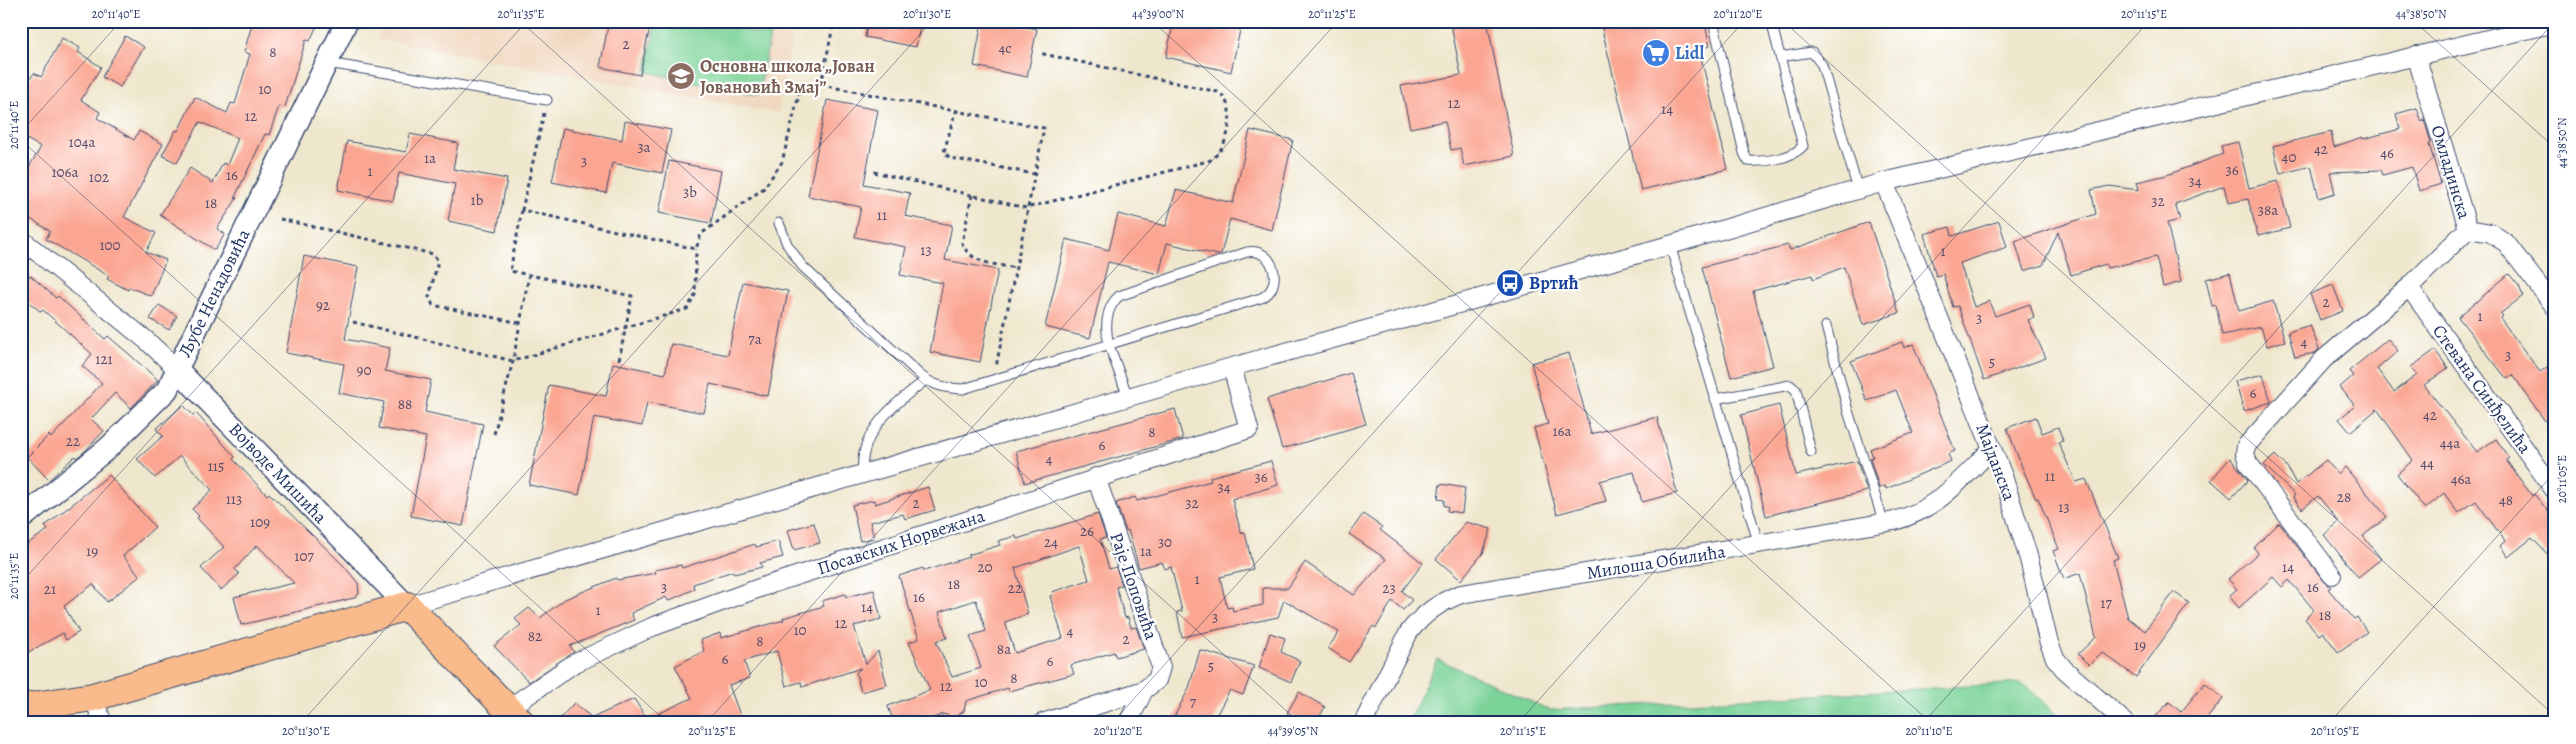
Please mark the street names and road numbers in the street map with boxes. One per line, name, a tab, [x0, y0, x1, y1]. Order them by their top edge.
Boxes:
street label: Омладинска	[2425, 122, 2477, 222]
street label: Љубе Ненадовића	[173, 224, 256, 361]
street label: Стевана Синђелића	[2427, 320, 2537, 459]
street label: Војводе Мишића	[224, 417, 333, 529]
street label: Мајданска	[1970, 420, 2022, 505]
street label: Посавских Норвежана	[814, 503, 988, 580]
street label: Раје Поповића	[1104, 529, 1164, 644]
street label: Милоша Обилића	[1585, 539, 1728, 585]

